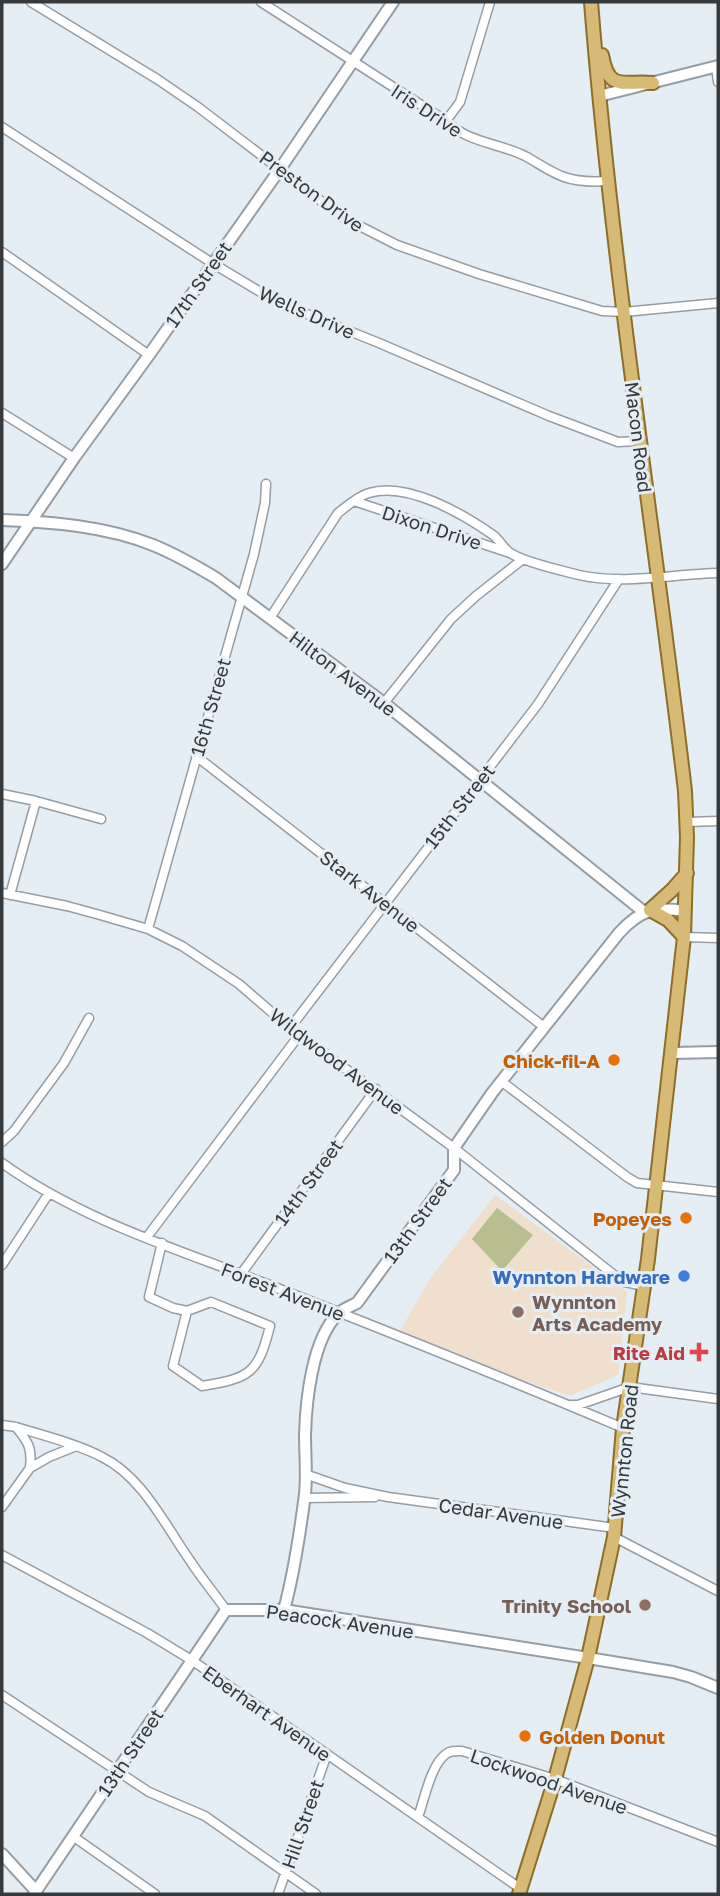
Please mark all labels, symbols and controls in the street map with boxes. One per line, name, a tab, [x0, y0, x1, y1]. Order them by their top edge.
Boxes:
street label: Iris Drive	[387, 78, 467, 142]
street label: Preston Drive	[255, 145, 369, 237]
street label: 17th Street	[160, 237, 236, 331]
street label: Wells Drive	[255, 281, 359, 343]
street label: Macon Road	[621, 380, 657, 494]
street label: Dixon Drive	[379, 500, 485, 554]
street label: Hilton Avenue	[285, 625, 401, 721]
street label: 16th Street	[185, 655, 235, 759]
street label: 15th Street	[419, 759, 499, 853]
street label: Stark Avenue	[316, 845, 424, 937]
street label: Wildwood Avenue	[265, 1003, 409, 1119]
place label: Chick-fil-A	[503, 1049, 601, 1072]
marker: Chick-fil-A	[606, 1052, 622, 1068]
street label: 14th Street	[269, 1134, 347, 1230]
street label: 13th Street	[378, 1173, 456, 1267]
place label: Popeyes	[593, 1207, 672, 1230]
marker: Popeyes	[678, 1210, 694, 1226]
street label: Forest Avenue	[218, 1257, 348, 1325]
place label: Wynnton Hardware	[492, 1265, 670, 1288]
marker: Wynnton Hardware	[676, 1268, 692, 1284]
place label: Wynnton Arts Academy	[532, 1290, 663, 1335]
marker: Wynnton Arts Academy	[510, 1304, 526, 1320]
place label: Rite Aid	[613, 1341, 685, 1364]
marker: Rite Aid	[691, 1344, 707, 1360]
street label: Wynnton Road	[606, 1383, 642, 1519]
street label: Cedar Avenue	[437, 1493, 565, 1533]
place label: Trinity School	[502, 1594, 631, 1617]
marker: Trinity School	[637, 1597, 653, 1613]
street label: Peacock Avenue	[265, 1599, 415, 1643]
street label: Eberhart Avenue	[198, 1660, 336, 1766]
street label: 13th Street	[92, 1704, 168, 1800]
place label: Golden Donut	[539, 1725, 666, 1748]
marker: Golden Donut	[517, 1728, 533, 1744]
street label: Lockwood Avenue	[467, 1743, 631, 1819]
street label: Hill Street	[276, 1776, 328, 1872]

